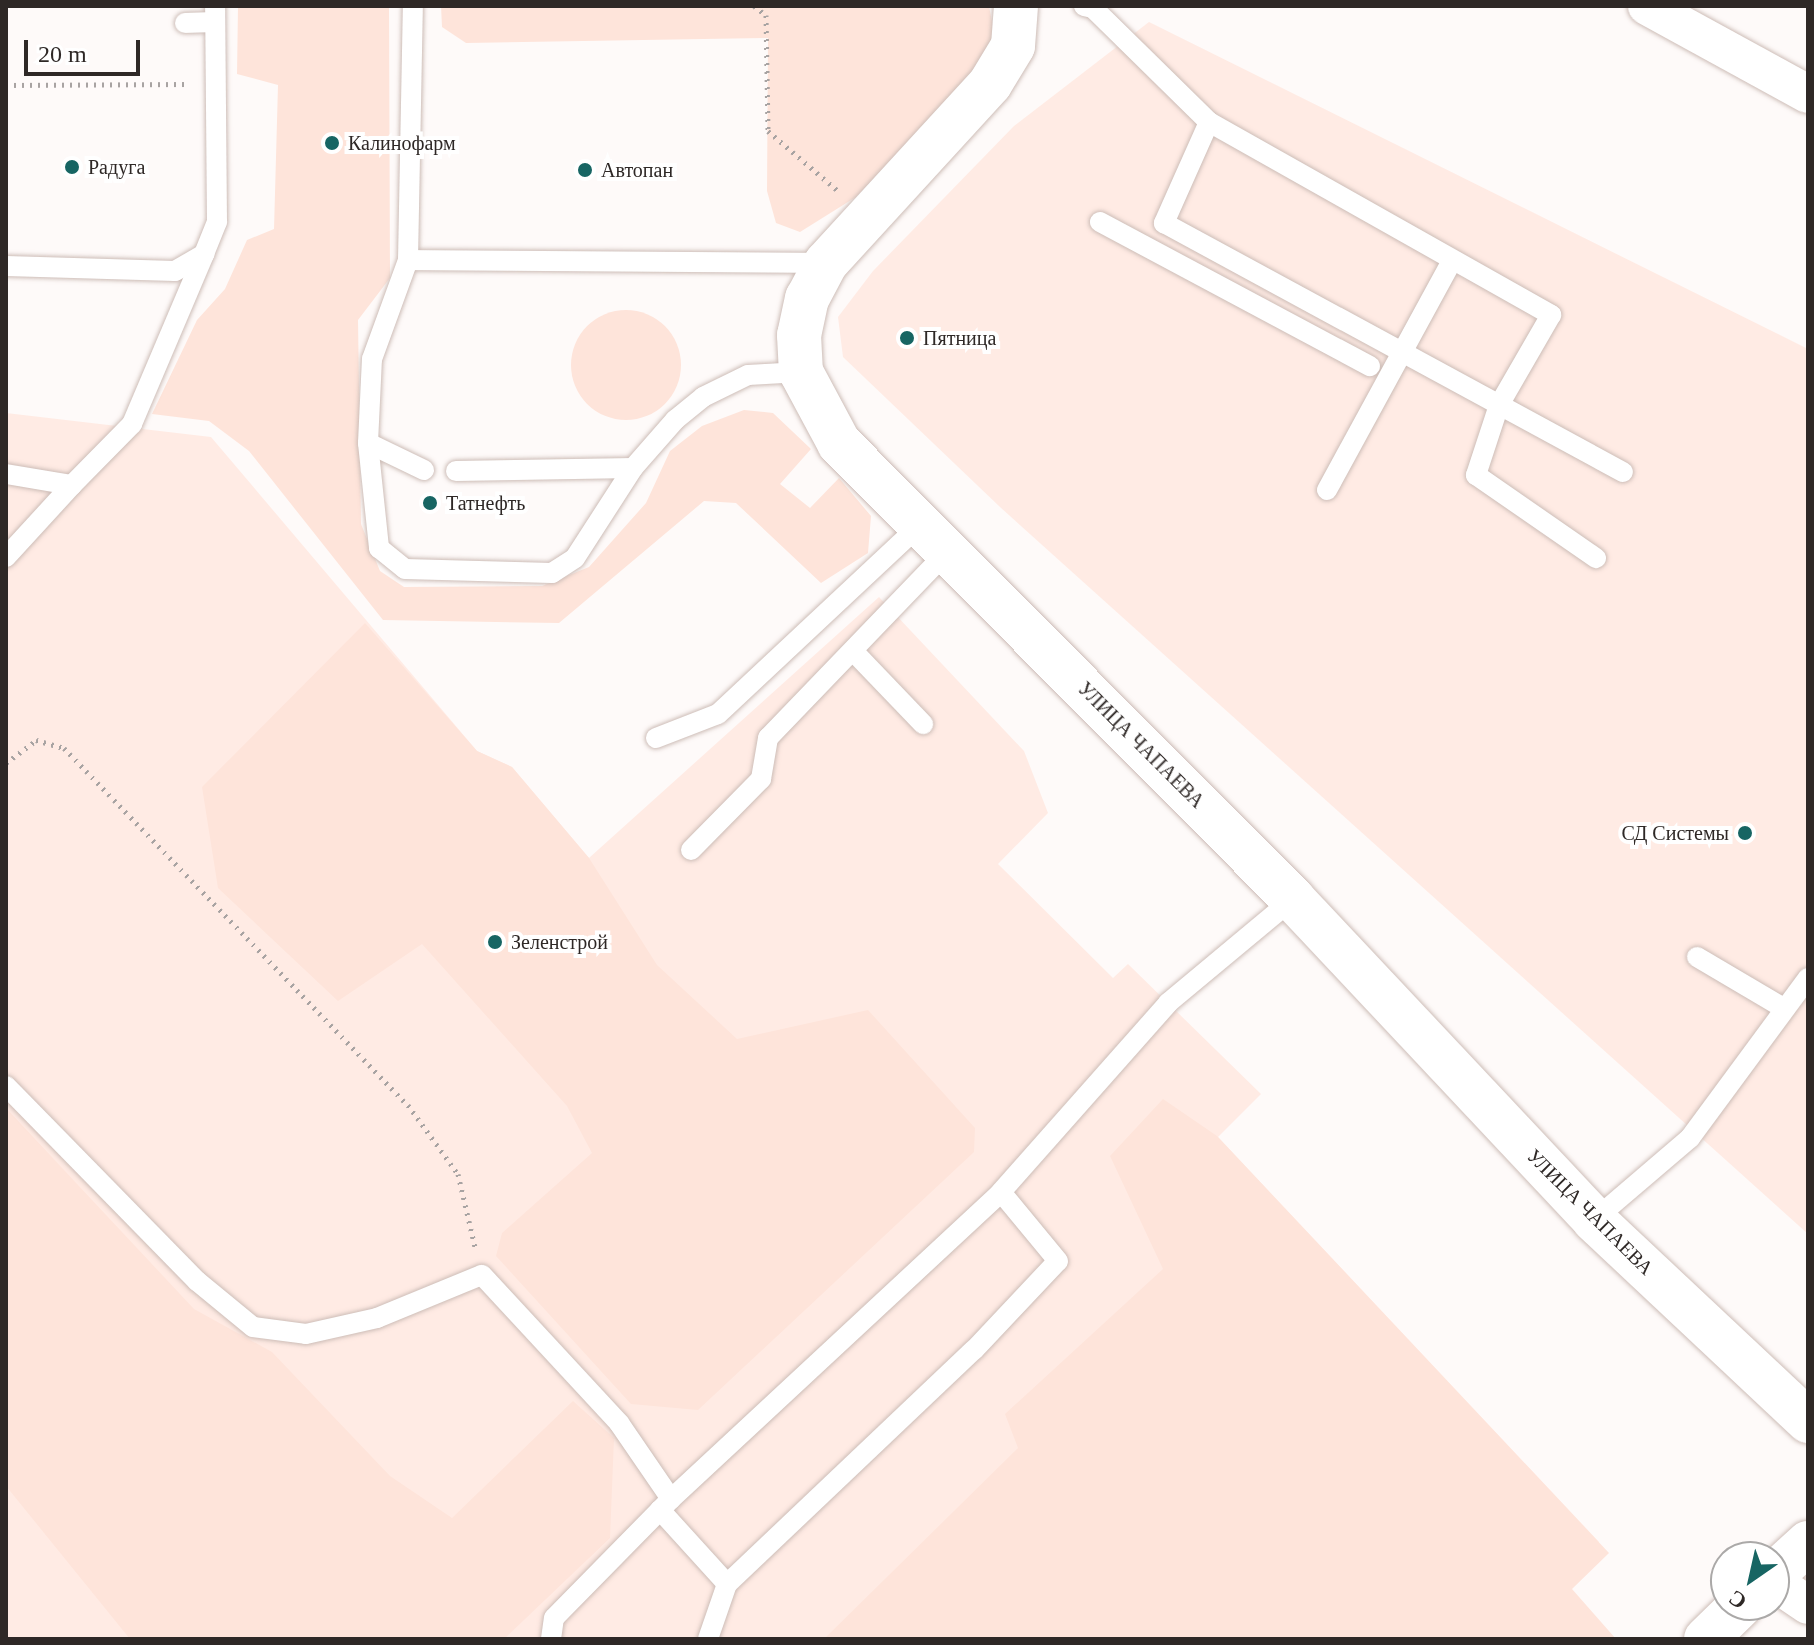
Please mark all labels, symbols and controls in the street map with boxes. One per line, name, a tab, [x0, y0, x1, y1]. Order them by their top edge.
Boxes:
scale bar	[28, 24, 144, 74]
text: 20 m	[38, 41, 87, 67]
place label: Калинофарм	[348, 131, 456, 155]
marker: Калинофарм	[323, 134, 341, 152]
place label: Радуга	[88, 155, 145, 179]
marker: Радуга	[63, 158, 81, 176]
place label: Автопан	[601, 158, 673, 182]
marker: Автопан	[576, 161, 594, 179]
place label: Пятница	[923, 326, 996, 350]
marker: Пятница	[898, 329, 916, 347]
place label: Татнефть	[446, 491, 525, 515]
marker: Татнефть	[421, 494, 439, 512]
street label: УЛИЦА ЧАПАЕВА	[1073, 677, 1209, 813]
place label: СД Системы	[1621, 821, 1729, 845]
marker: СД Системы	[1736, 824, 1754, 842]
place label: Зеленстрой	[511, 930, 608, 954]
marker: Зеленстрой	[486, 933, 504, 951]
street label: УЛИЦА ЧАПАЕВА	[1522, 1144, 1658, 1280]
north arrow	[1710, 1541, 1790, 1621]
text: С	[1724, 1585, 1751, 1614]

